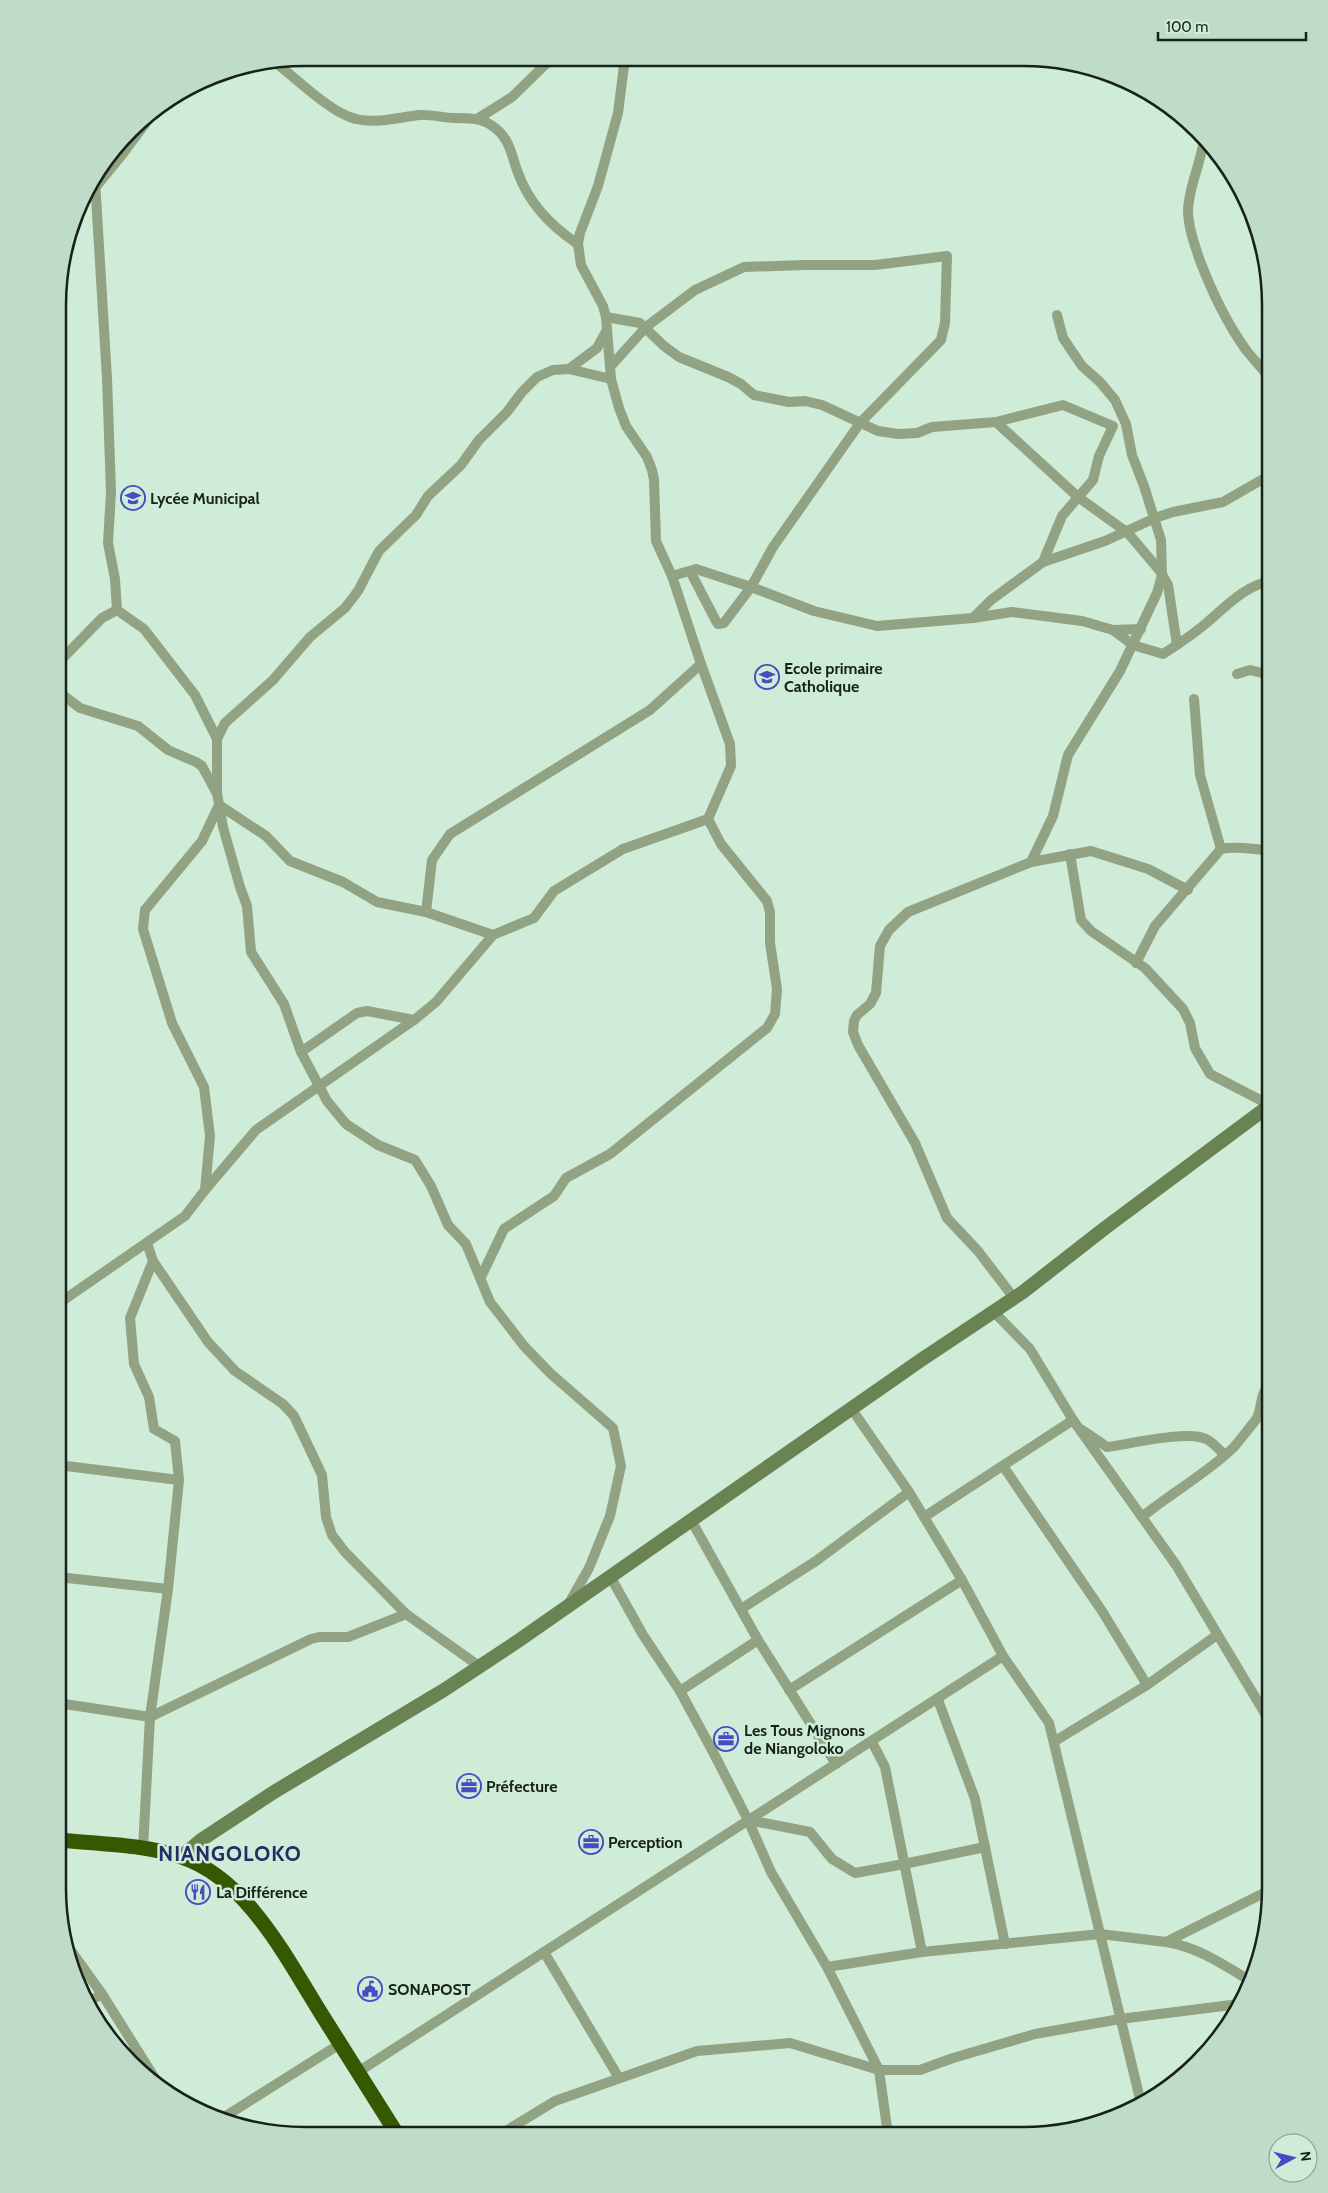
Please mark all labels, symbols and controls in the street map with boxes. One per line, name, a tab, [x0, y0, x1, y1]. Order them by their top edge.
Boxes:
scale bar	[1158, 10, 1306, 42]
text: 100 m	[1166, 18, 1208, 36]
school or university icon: Lycée Municipal	[120, 485, 146, 511]
place label: Lycée Municipal	[150, 489, 260, 508]
place label: Ecole primaire Catholique	[784, 659, 883, 696]
school or university icon: Ecole primaire Catholique	[754, 664, 780, 690]
place label: Les Tous Mignons de Niangoloko	[744, 1721, 865, 1758]
office icon: Les Tous Mignons de Niangoloko	[713, 1726, 739, 1752]
office icon: Préfecture	[456, 1773, 482, 1799]
place label: Préfecture	[486, 1777, 557, 1796]
office icon: Perception	[578, 1829, 604, 1855]
place label: Perception	[608, 1833, 683, 1852]
district label: NIANGOLOKO	[158, 1841, 302, 1866]
restaurant icon: La Différence	[185, 1879, 211, 1905]
place label: La Différence	[216, 1883, 308, 1902]
public building icon: SONAPOST	[357, 1976, 383, 2002]
place label: SONAPOST	[388, 1980, 471, 1999]
north arrow	[1268, 2133, 1318, 2183]
text: N	[1296, 2150, 1315, 2162]

